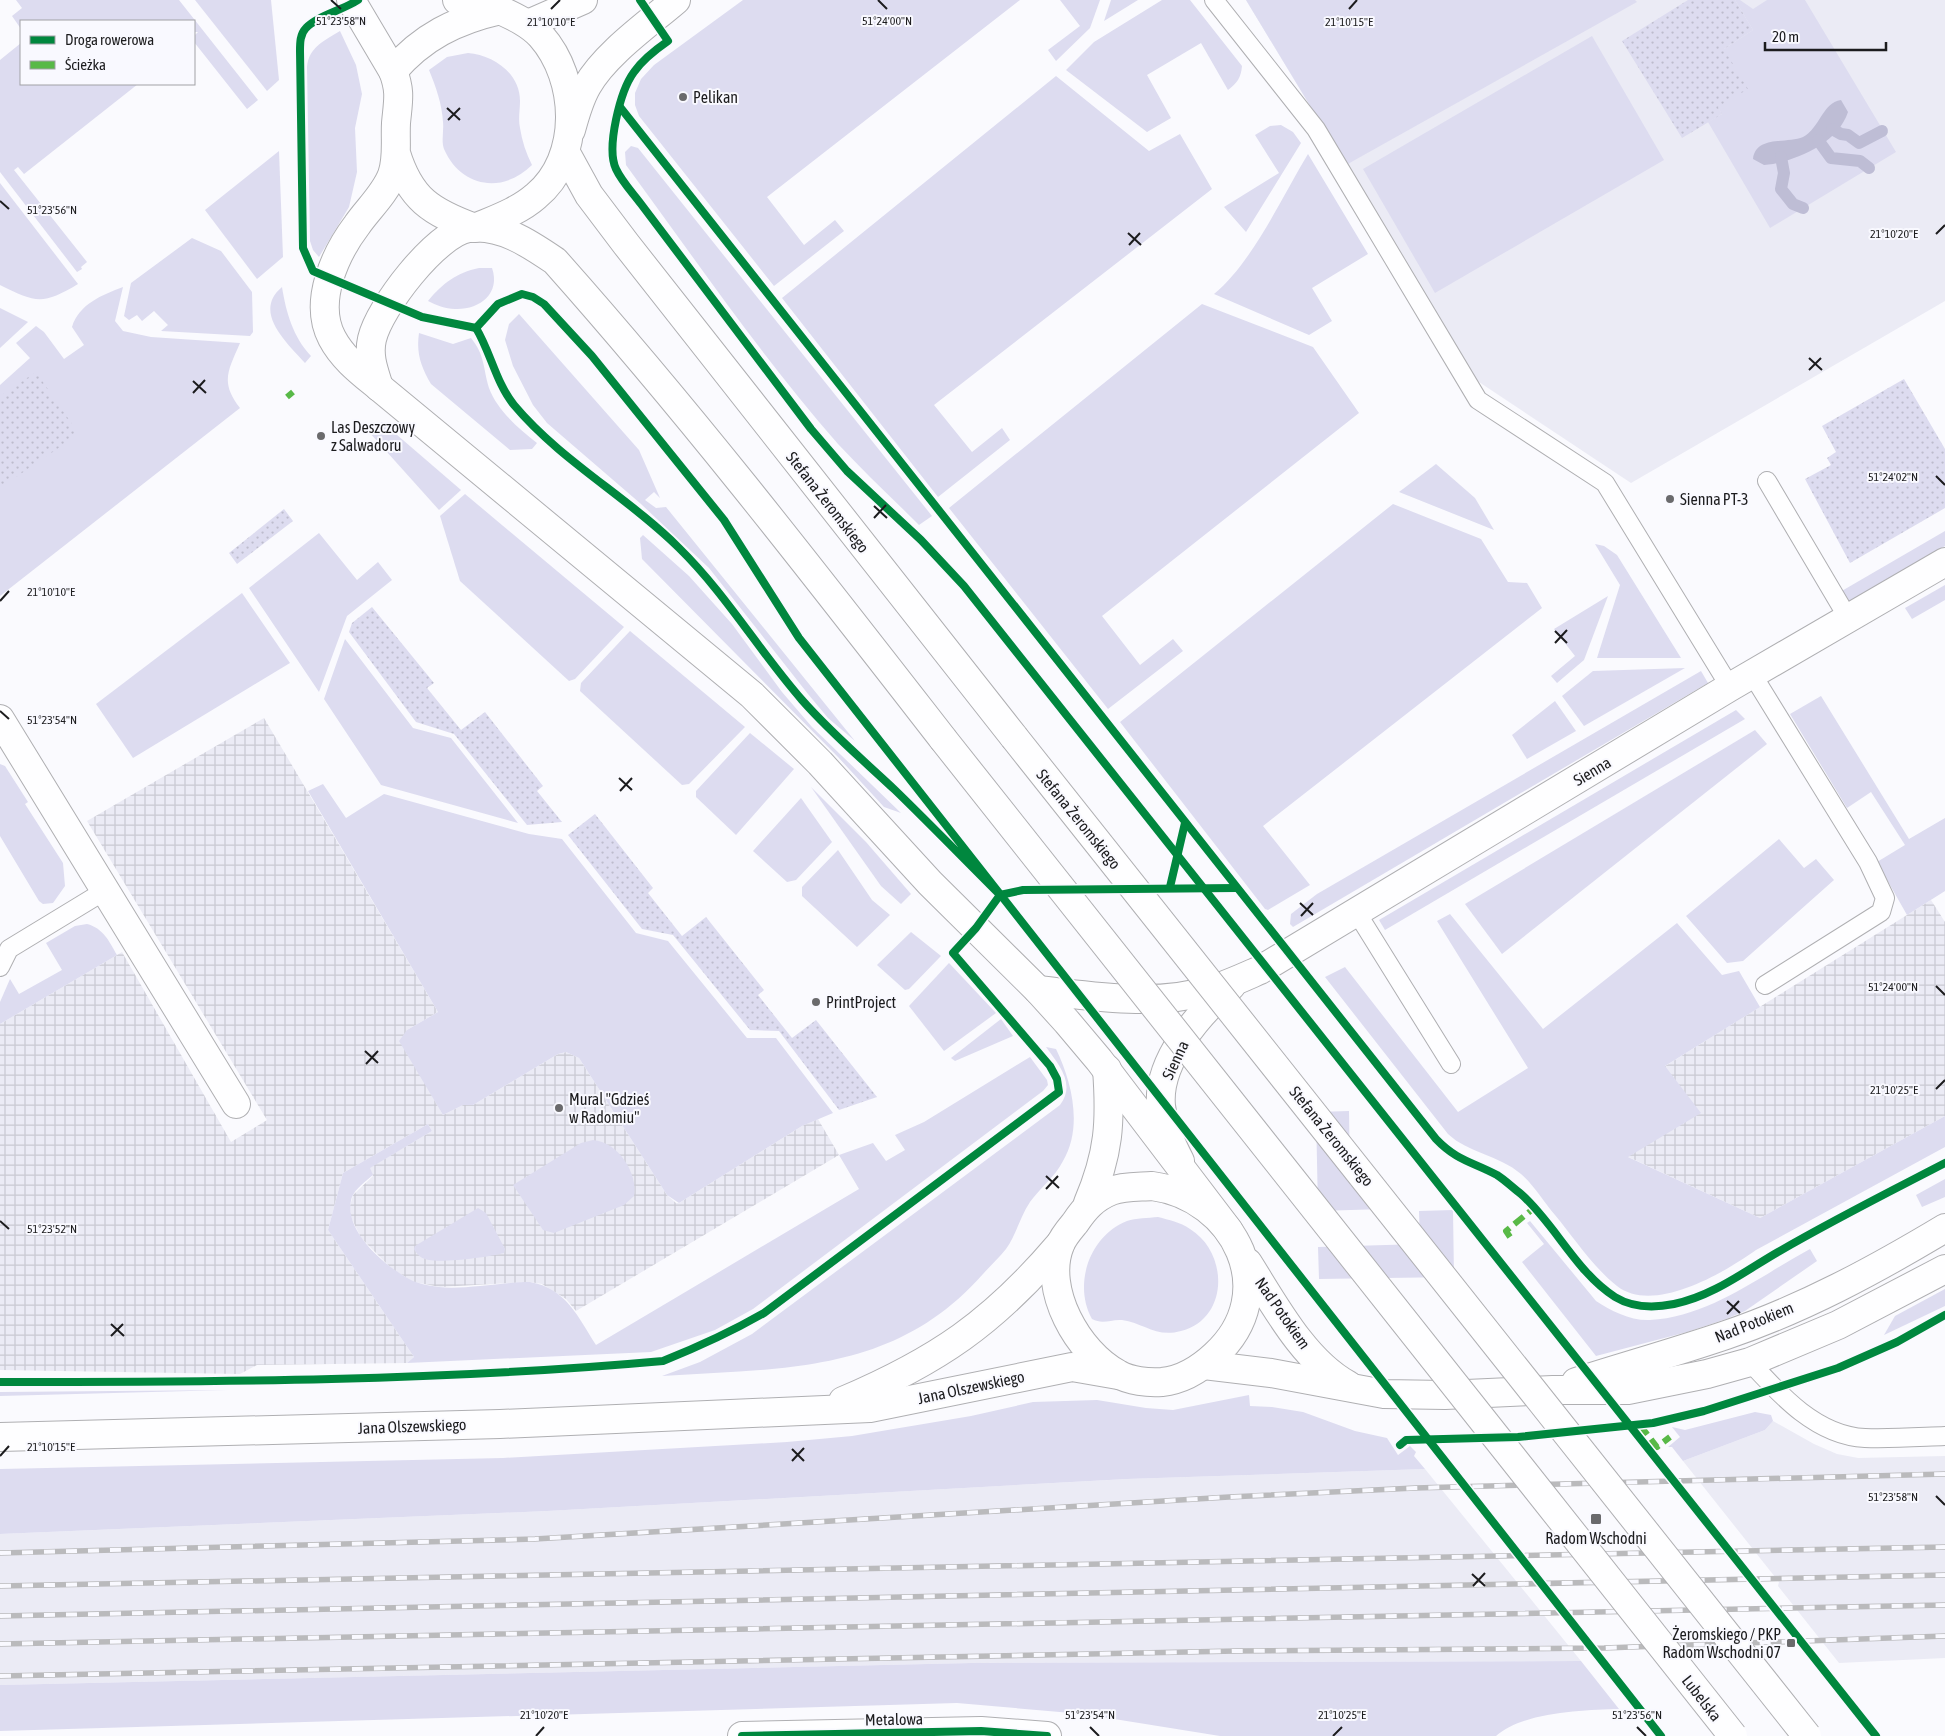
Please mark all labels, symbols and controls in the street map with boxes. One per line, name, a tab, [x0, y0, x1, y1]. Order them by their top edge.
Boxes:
text: 51°23'58"N	[316, 14, 366, 28]
text: 51°24'00"N	[862, 14, 912, 28]
text: 21°10'10"E	[527, 15, 575, 29]
text: 21°10'15"E	[1325, 15, 1373, 29]
legend	[20, 20, 195, 85]
scale bar	[1765, 20, 1886, 52]
text: 20 m	[1772, 28, 1799, 45]
text: Droga rowerowa	[65, 31, 154, 48]
text: Ścieżka	[65, 56, 106, 73]
place label: Pelikan	[693, 88, 738, 106]
marker: Pelikan	[677, 91, 689, 103]
text: 51°23'56"N	[27, 203, 77, 217]
text: 21°10'20"E	[1870, 227, 1918, 241]
place label: Las Deszczowy z Salwadoru	[331, 418, 415, 454]
marker: Las Deszczowy z Salwadoru	[315, 430, 327, 442]
street label: Stefana Żeromskiego	[782, 448, 873, 557]
text: 51°24'02"N	[1868, 470, 1918, 484]
place label: Sienna PT-3	[1680, 490, 1748, 508]
marker: Sienna PT-3	[1664, 493, 1676, 505]
text: 21°10'10"E	[27, 585, 75, 599]
text: 51°23'54"N	[27, 713, 77, 727]
street label: Sienna	[1570, 753, 1614, 789]
street label: Stefana Żeromskiego	[1032, 765, 1125, 873]
text: 51°24'00"N	[1868, 980, 1918, 994]
place label: PrintProject	[826, 993, 896, 1012]
marker: PrintProject	[810, 996, 822, 1008]
street label: Sienna	[1158, 1038, 1192, 1082]
street label: Stefana Żeromskiego	[1285, 1082, 1378, 1190]
text: 21°10'25"E	[1870, 1083, 1918, 1097]
place label: Mural "Gdzieś w Radomiu"	[569, 1090, 650, 1126]
marker: Mural "Gdzieś w Radomiu"	[553, 1102, 565, 1114]
text: 51°23'52"N	[27, 1222, 77, 1236]
street label: Nad Potokiem	[1252, 1274, 1314, 1352]
street label: Nad Potokiem	[1712, 1298, 1796, 1346]
street label: Jana Olszewskiego	[916, 1367, 1026, 1408]
street label: Jana Olszewskiego	[357, 1415, 467, 1438]
text: 21°10'15"E	[27, 1440, 75, 1454]
text: 51°23'58"N	[1868, 1490, 1918, 1504]
marker: Radom Wschodni	[1589, 1512, 1603, 1526]
place label: Radom Wschodni	[1545, 1529, 1647, 1547]
place label: Żeromskiego / PKP Radom Wschodni 07	[1662, 1625, 1781, 1661]
marker: Żeromskiego / PKP Radom Wschodni 07	[1785, 1637, 1797, 1649]
street label: Lubelska	[1679, 1672, 1725, 1724]
text: 21°10'20"E	[520, 1708, 568, 1722]
text: 51°23'54"N	[1065, 1708, 1115, 1722]
text: 21°10'25"E	[1318, 1708, 1366, 1722]
text: 51°23'56"N	[1612, 1708, 1662, 1722]
street label: Metalowa	[865, 1709, 923, 1729]

